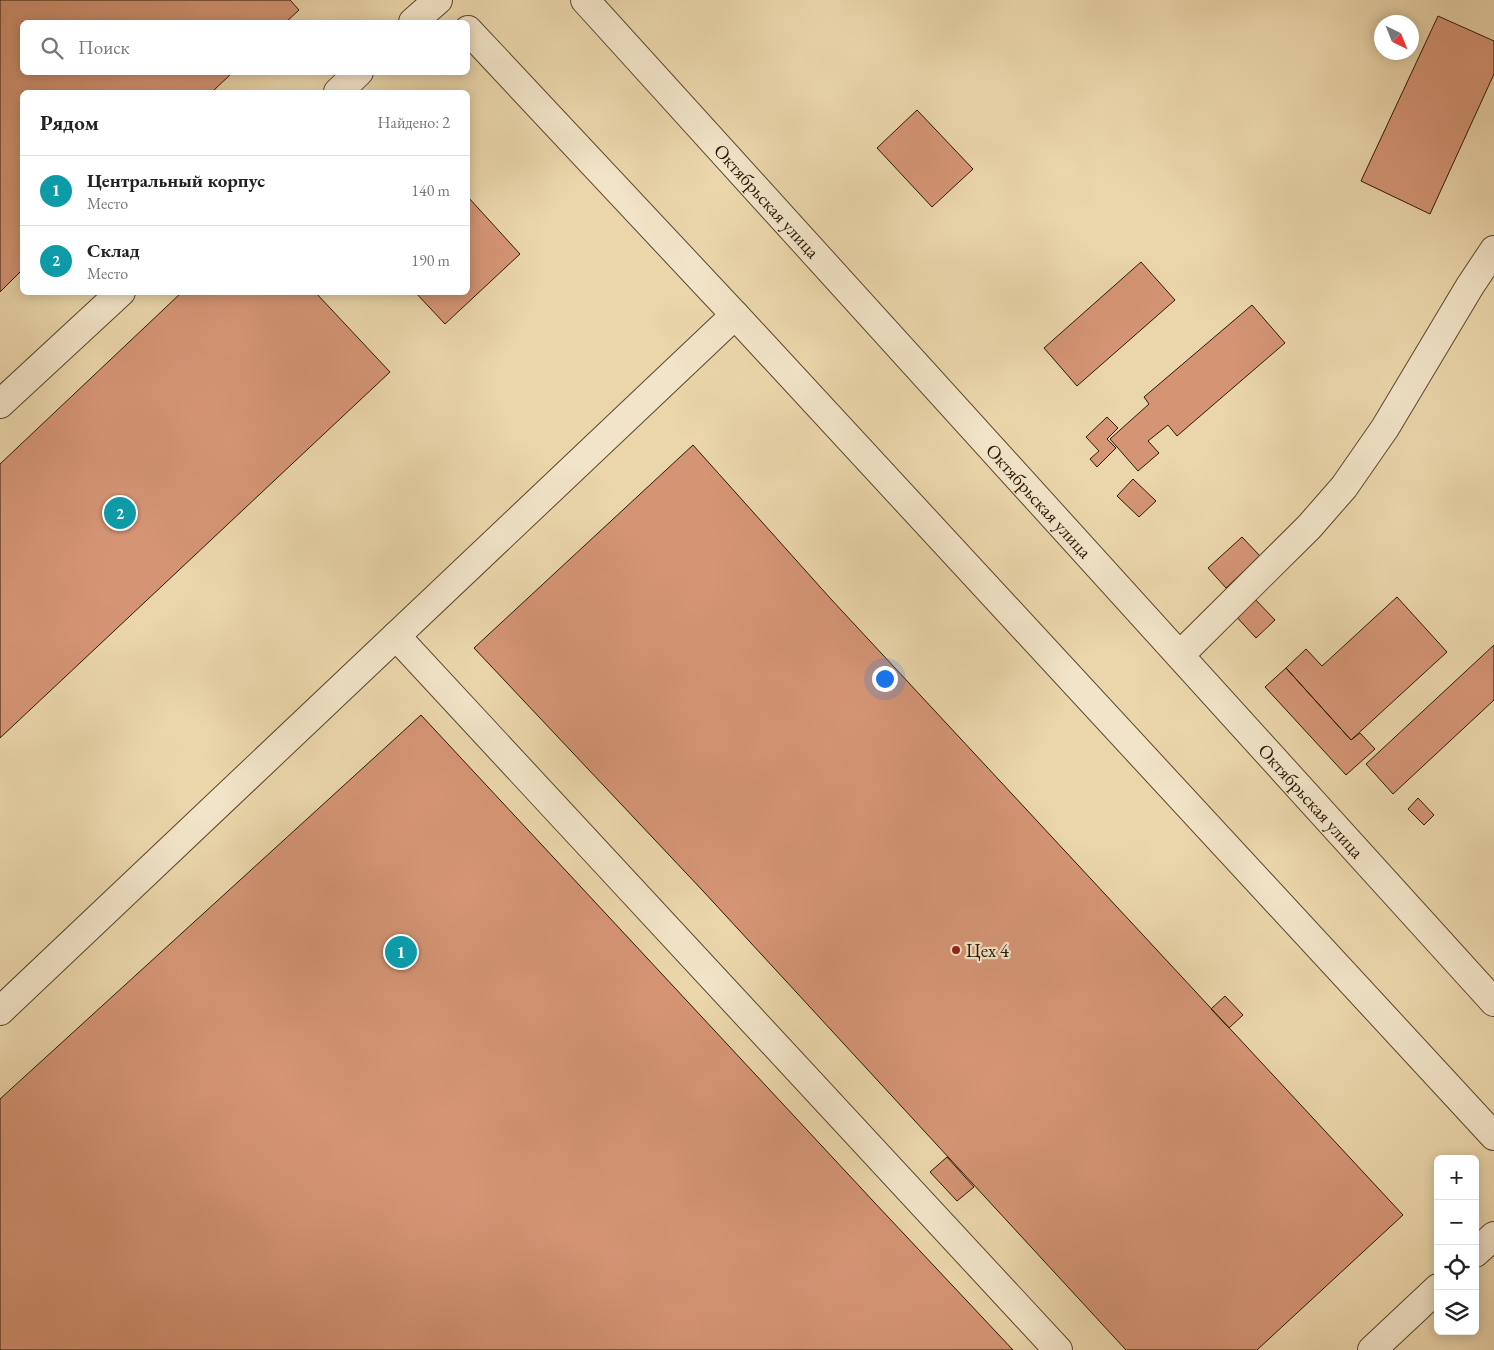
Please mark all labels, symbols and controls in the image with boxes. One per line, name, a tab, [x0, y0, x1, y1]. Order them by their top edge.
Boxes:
north arrow	[1374, 15, 1419, 60]
search box	[20, 20, 470, 75]
icon: search	[38, 34, 66, 62]
text: Поиск	[78, 35, 130, 60]
text: Рядом	[40, 109, 99, 136]
text: Найдено: 2	[378, 112, 450, 133]
street label: Октябрьская улица	[709, 138, 826, 264]
text: Центральный корпус	[87, 168, 265, 193]
text: 1	[52, 180, 60, 201]
text: 140 m	[411, 180, 450, 201]
text: Место	[87, 193, 128, 214]
text: Склад	[87, 238, 140, 263]
text: 2	[52, 250, 60, 271]
text: 190 m	[411, 250, 450, 271]
text: Место	[87, 263, 128, 284]
street label: Октябрьская улица	[981, 438, 1098, 564]
pin: 2	[104, 494, 136, 532]
your location	[872, 666, 898, 692]
street label: Октябрьская улица	[1253, 738, 1370, 864]
pin: 1	[385, 933, 417, 971]
place label: Цех 4	[966, 938, 1010, 963]
marker: Цех 4	[950, 944, 962, 956]
map controls	[1434, 1155, 1479, 1335]
button: +	[1434, 1155, 1479, 1200]
button: −	[1434, 1200, 1479, 1245]
button: locate	[1434, 1245, 1479, 1290]
button: layers	[1434, 1290, 1479, 1335]

